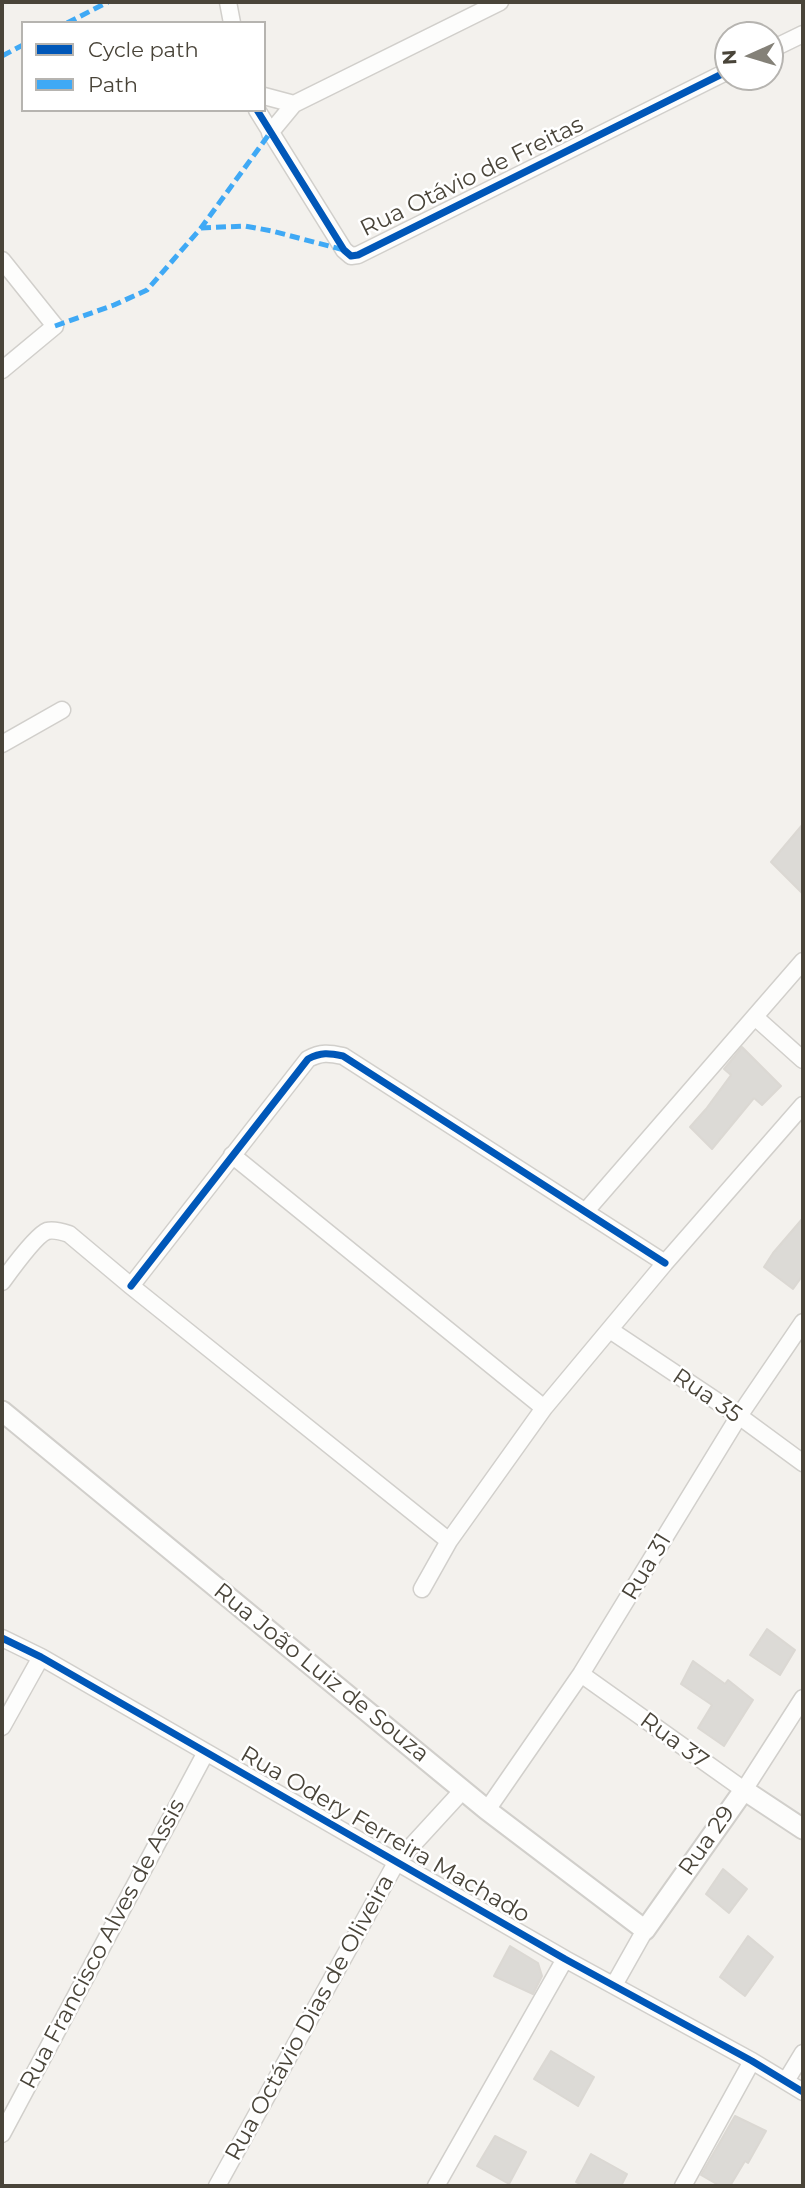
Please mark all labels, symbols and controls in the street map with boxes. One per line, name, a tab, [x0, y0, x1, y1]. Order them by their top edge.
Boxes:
legend	[21, 21, 266, 112]
north arrow	[714, 21, 784, 91]
text: Cycle path	[88, 37, 199, 62]
text: N	[718, 49, 742, 66]
text: Path	[88, 72, 138, 97]
street label: Rua Otávio de Freitas	[356, 111, 588, 243]
street label: Rua 35	[667, 1363, 747, 1429]
street label: Rua 31	[616, 1529, 678, 1605]
street label: Rua João Luiz de Souza	[208, 1578, 434, 1768]
street label: Rua 37	[634, 1707, 714, 1775]
street label: Rua Odery Ferreira Machado	[235, 1741, 535, 1929]
street label: Rua Francisco Alves de Assis	[15, 1794, 191, 2094]
street label: Rua 29	[673, 1801, 741, 1881]
street label: Rua Octávio Dias de Oliveira	[220, 1870, 400, 2166]

